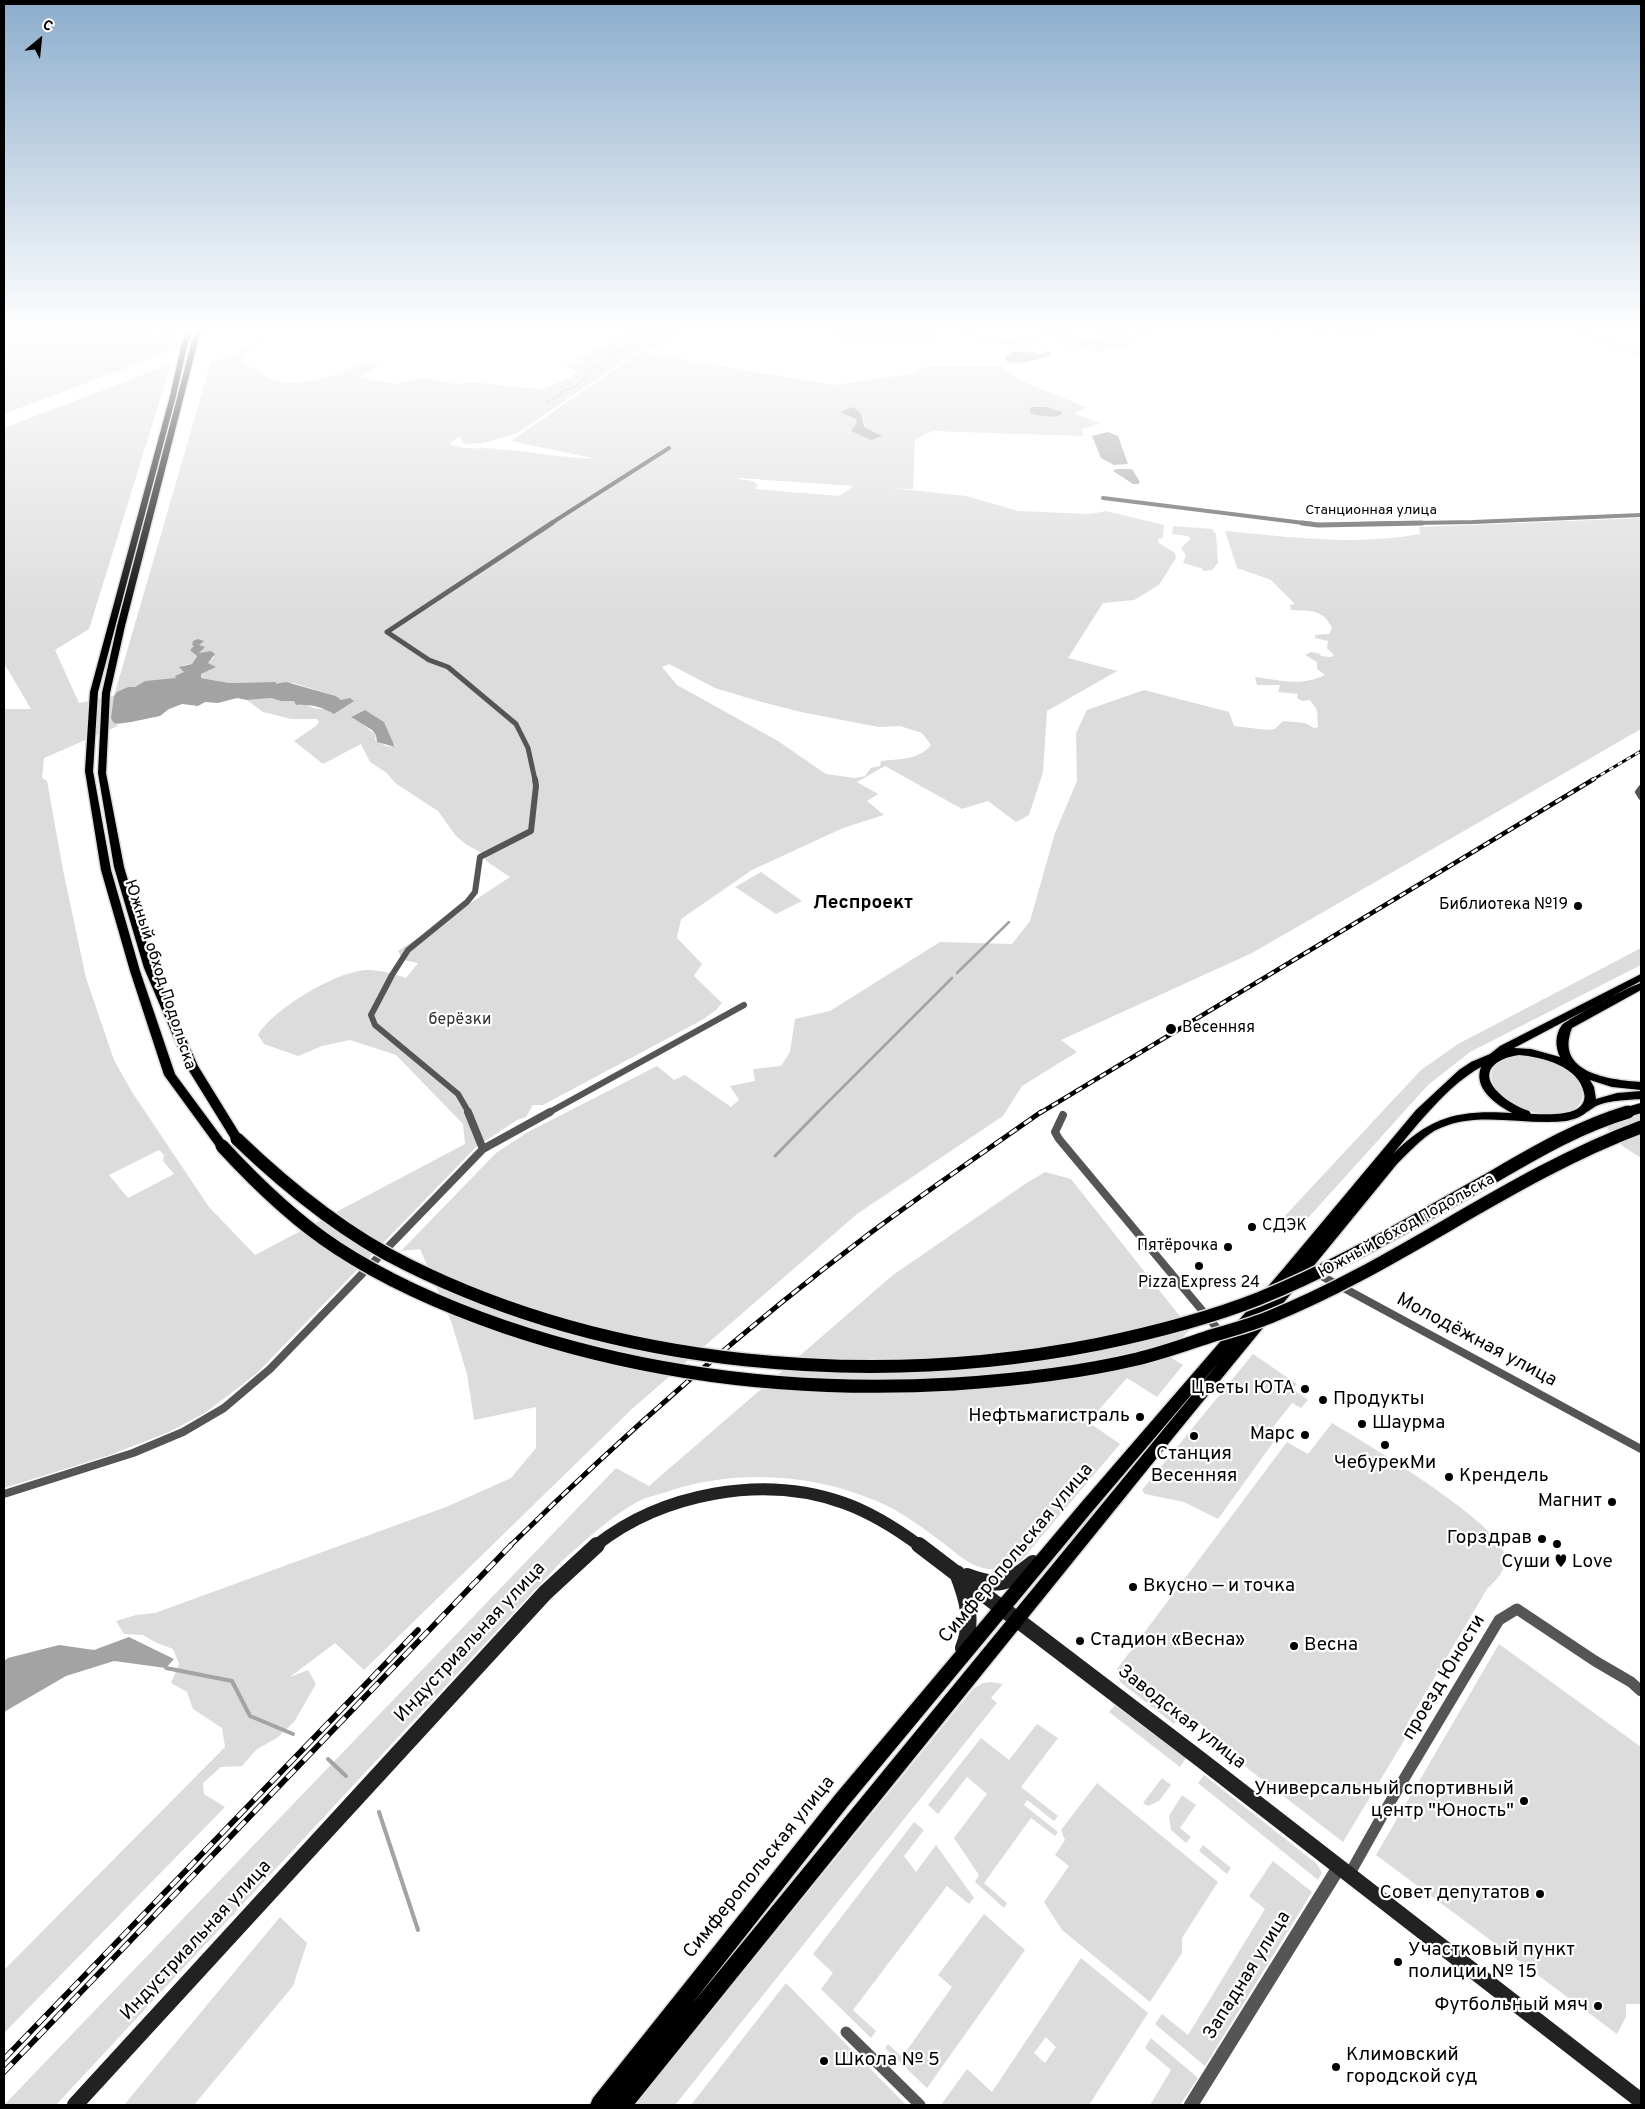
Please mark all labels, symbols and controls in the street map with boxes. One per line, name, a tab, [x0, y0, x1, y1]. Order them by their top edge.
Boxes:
north arrow	[15, 15, 65, 65]
text: С	[39, 17, 55, 36]
street label: Станционная улица	[1305, 503, 1437, 519]
street label: Южный обход Подольска	[119, 878, 199, 1072]
district label: Леспроект	[813, 893, 913, 915]
place label: Библиотека №19	[1439, 896, 1568, 916]
marker: Библиотека №19	[1572, 900, 1584, 912]
park label: берёзки	[429, 1011, 491, 1031]
place label: Весенняя	[1182, 1019, 1255, 1039]
marker: Весенняя	[1164, 1022, 1178, 1036]
street label: Южный обход Подольска	[1316, 1171, 1498, 1283]
place label: СДЭК	[1262, 1217, 1307, 1237]
marker: СДЭК	[1246, 1221, 1258, 1233]
place label: Пятёрочка	[1137, 1237, 1218, 1257]
marker: Пятёрочка	[1222, 1241, 1234, 1253]
marker: Pizza Express 24	[1193, 1260, 1205, 1272]
place label: Pizza Express 24	[1138, 1274, 1260, 1294]
street label: Молодёжная улица	[1392, 1289, 1560, 1393]
place label: Цветы ЮТА	[1191, 1378, 1295, 1400]
marker: Цветы ЮТА	[1299, 1383, 1311, 1395]
place label: Продукты	[1333, 1389, 1424, 1411]
marker: Продукты	[1317, 1394, 1329, 1406]
place label: Нефтьмагистраль	[968, 1406, 1130, 1428]
marker: Нефтьмагистраль	[1134, 1411, 1146, 1423]
place label: Шаурма	[1372, 1413, 1445, 1435]
marker: Шаурма	[1356, 1418, 1368, 1430]
place label: Марс	[1250, 1424, 1295, 1446]
marker: Марс	[1299, 1429, 1311, 1441]
marker: Станция Весенняя	[1188, 1430, 1200, 1442]
marker: ЧебурекМи	[1379, 1439, 1391, 1451]
place label: Станция Весенняя	[1151, 1444, 1237, 1488]
place label: ЧебурекМи	[1334, 1453, 1436, 1475]
street label: Симферопольская улица	[935, 1459, 1099, 1649]
place label: Крендель	[1459, 1466, 1549, 1488]
marker: Крендель	[1443, 1471, 1455, 1483]
place label: Магнит	[1538, 1491, 1602, 1513]
marker: Магнит	[1606, 1496, 1618, 1508]
place label: Горздрав	[1447, 1528, 1532, 1550]
marker: Горздрав	[1536, 1533, 1548, 1545]
marker: Суши ♥ Love	[1551, 1538, 1563, 1550]
place label: Суши ♥ Love	[1501, 1552, 1613, 1574]
street label: Индустриальная улица	[391, 1558, 551, 1728]
place label: Вкусно — и точка	[1143, 1576, 1295, 1598]
marker: Вкусно — и точка	[1127, 1581, 1139, 1593]
street label: проезд Юности	[1399, 1611, 1491, 1745]
place label: Стадион «Весна»	[1090, 1630, 1245, 1652]
marker: Стадион «Весна»	[1074, 1635, 1086, 1647]
place label: Весна	[1304, 1635, 1358, 1657]
marker: Весна	[1288, 1640, 1300, 1652]
street label: Заводская улица	[1112, 1661, 1250, 1775]
street label: Симферопольская улица	[679, 1772, 841, 1964]
place label: Универсальный спортивный центр "Юность"	[1254, 1779, 1514, 1823]
marker: Универсальный спортивный центр "Юность"	[1518, 1795, 1530, 1807]
street label: Индустриальная улица	[117, 1856, 277, 2026]
place label: Совет депутатов	[1379, 1883, 1530, 1905]
marker: Совет депутатов	[1534, 1888, 1546, 1900]
street label: Западная улица	[1199, 1907, 1297, 2045]
place label: Участковый пункт полиции № 15	[1408, 1940, 1575, 1984]
marker: Участковый пункт полиции № 15	[1392, 1956, 1404, 1968]
place label: Футбольный мяч	[1435, 1995, 1588, 2017]
marker: Футбольный мяч	[1592, 2000, 1604, 2012]
place label: Климовский городской суд	[1346, 2045, 1477, 2089]
place label: Школа № 5	[834, 2050, 940, 2072]
marker: Школа № 5	[818, 2055, 830, 2067]
marker: Климовский городской суд	[1330, 2061, 1342, 2073]

